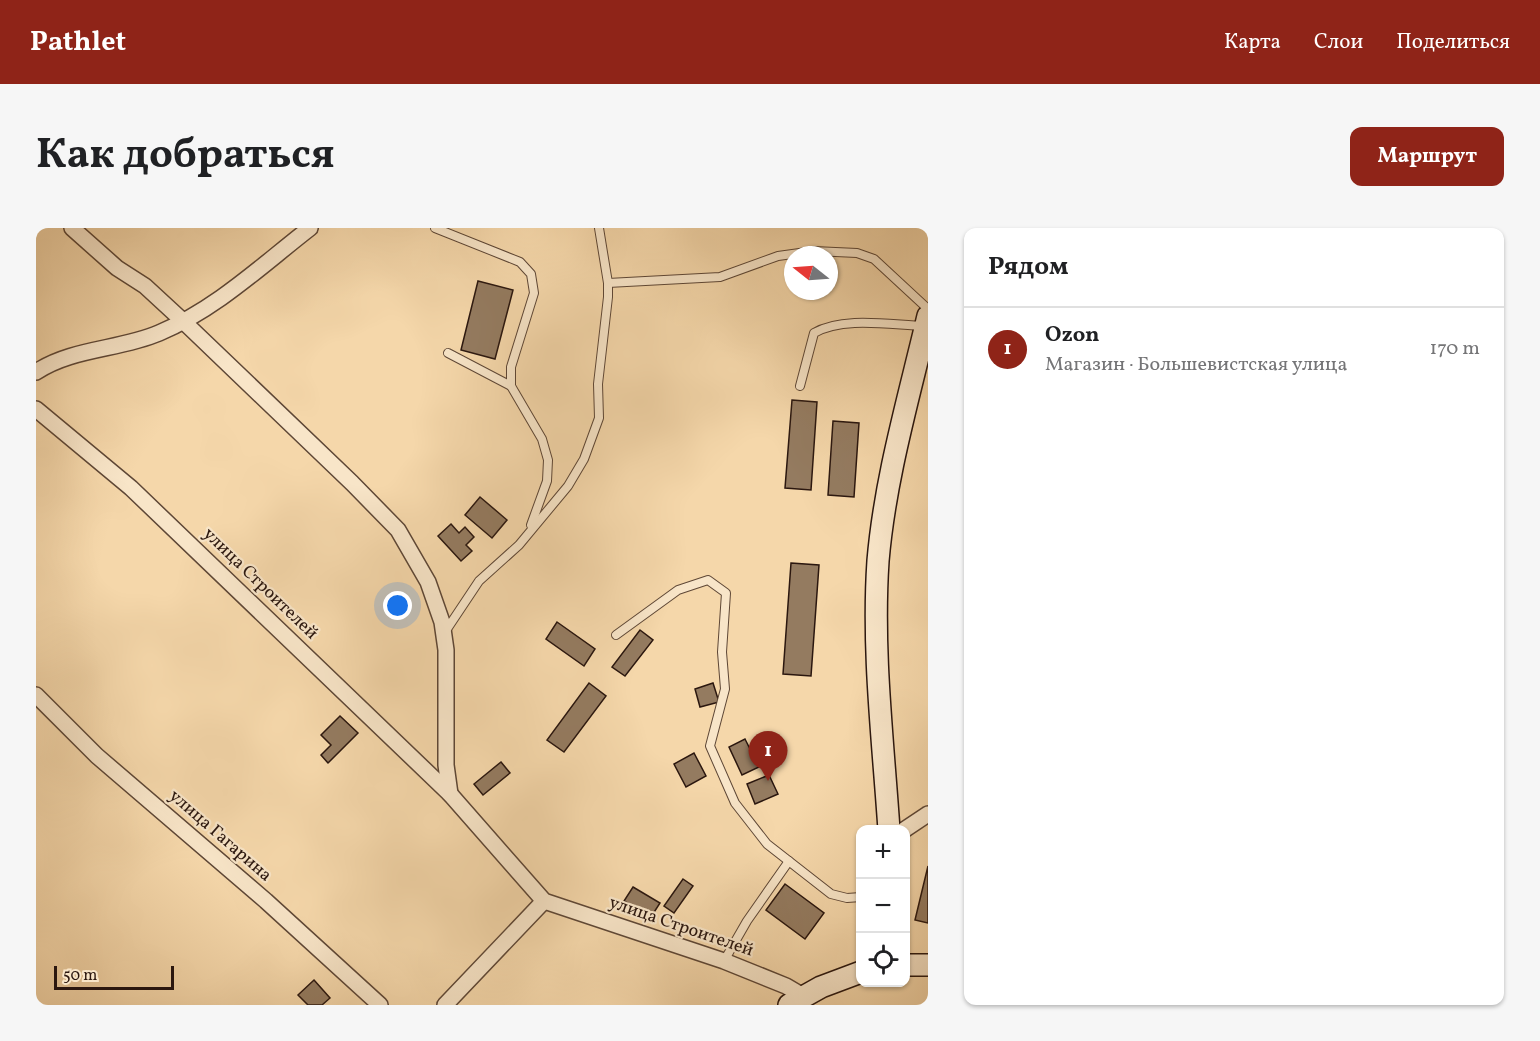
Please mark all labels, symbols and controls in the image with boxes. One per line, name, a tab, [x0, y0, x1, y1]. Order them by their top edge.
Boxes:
text: Pathlet	[30, 23, 126, 62]
text: Карта	[1224, 28, 1281, 57]
text: Слои	[1314, 28, 1363, 57]
text: Поделиться	[1396, 28, 1510, 57]
text: Как добраться	[36, 127, 335, 186]
button: Маршрут	[1350, 127, 1504, 186]
north arrow	[784, 246, 838, 300]
text: Рядом	[988, 249, 1068, 285]
text: Ozon	[1045, 320, 1100, 351]
text: 1	[1003, 335, 1012, 363]
text: 170 m	[1430, 335, 1480, 363]
text: Магазин · Большевистская улица	[1045, 351, 1347, 379]
street label: улица Строителей	[197, 522, 323, 646]
your location	[383, 591, 412, 620]
pin: 1	[748, 732, 788, 781]
street label: улица Гагарина	[163, 784, 277, 888]
map controls	[856, 825, 910, 987]
button: +	[856, 825, 910, 879]
button: −	[856, 879, 910, 933]
street label: улица Строителей	[605, 891, 757, 963]
button: locate	[856, 933, 910, 987]
scale bar	[54, 963, 174, 990]
text: 50 m	[63, 965, 97, 987]

